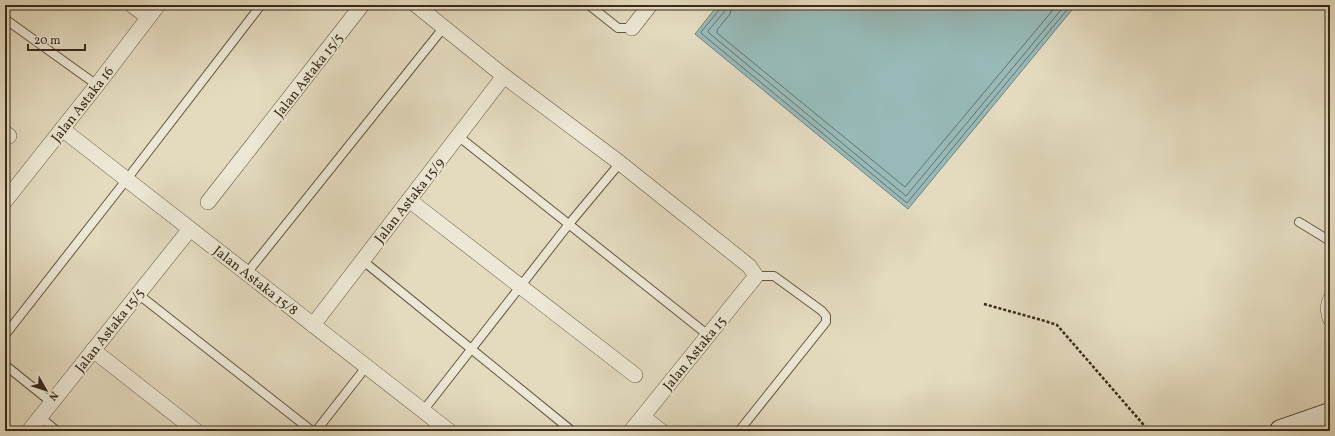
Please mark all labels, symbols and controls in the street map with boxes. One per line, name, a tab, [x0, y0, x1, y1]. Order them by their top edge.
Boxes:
scale bar	[28, 26, 85, 52]
street label: Jalan Astaka 15/5	[270, 30, 348, 122]
text: 20 m	[34, 33, 61, 49]
street label: Jalan Astaka 16	[48, 63, 119, 147]
street label: Jalan Astaka 15/9	[371, 154, 450, 248]
street label: Jalan Astaka 15/8	[209, 242, 302, 320]
street label: Jalan Astaka 15/5	[71, 285, 149, 377]
street label: Jalan Astaka 15	[659, 313, 731, 395]
north arrow	[26, 370, 66, 410]
text: N	[44, 388, 61, 403]

